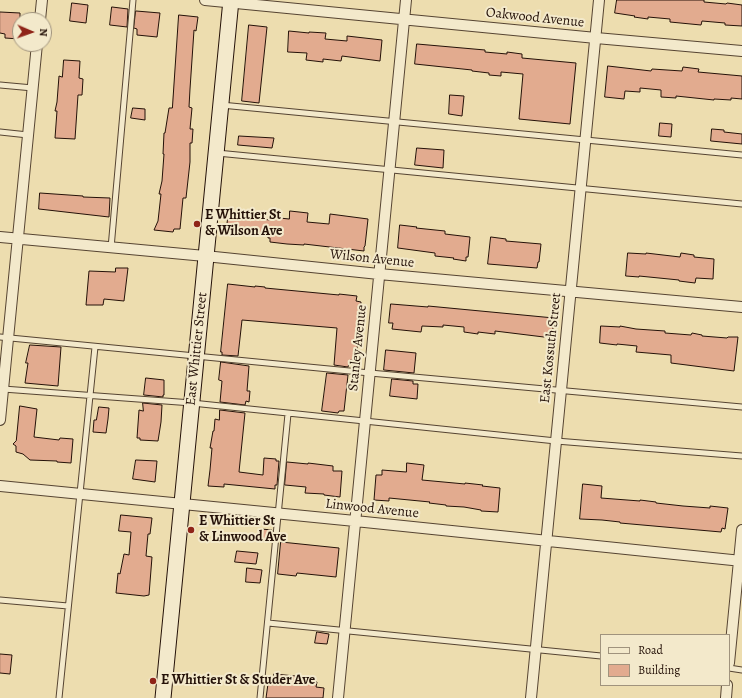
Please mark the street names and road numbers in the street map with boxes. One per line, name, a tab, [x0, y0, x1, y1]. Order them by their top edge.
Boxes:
street label: Oakwood Avenue	[485, 4, 585, 32]
street label: Wilson Avenue	[329, 246, 415, 272]
street label: East Whittier Street	[183, 291, 211, 407]
street label: East Kossuth Street	[537, 292, 565, 404]
street label: Stanley Avenue	[345, 304, 371, 392]
street label: Linwood Avenue	[324, 496, 420, 522]

